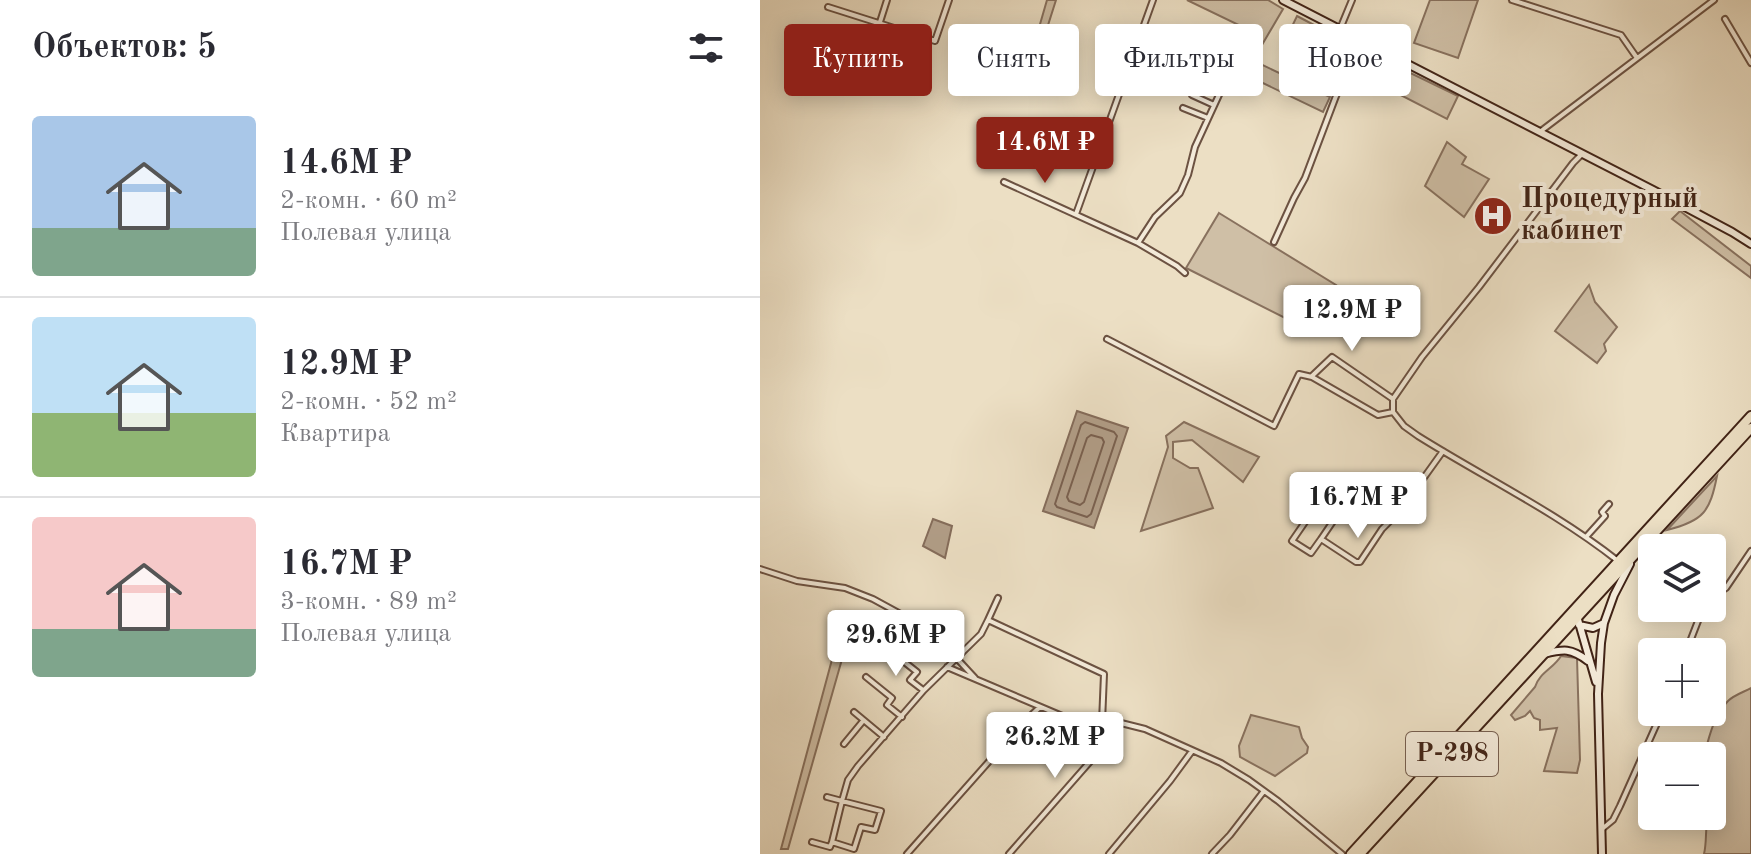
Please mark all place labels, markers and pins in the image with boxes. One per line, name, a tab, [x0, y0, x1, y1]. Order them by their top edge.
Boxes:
pin: 14.6M ₽	[971, 117, 1119, 185]
place label: Процедурный кабинет	[1521, 186, 1698, 246]
hospital icon: Процедурный кабинет	[1472, 195, 1514, 237]
pin: 12.9M ₽	[1278, 285, 1426, 353]
pin: 16.7M ₽	[1284, 472, 1432, 540]
pin: 29.6M ₽	[822, 610, 970, 678]
pin: 26.2M ₽	[981, 712, 1129, 780]

